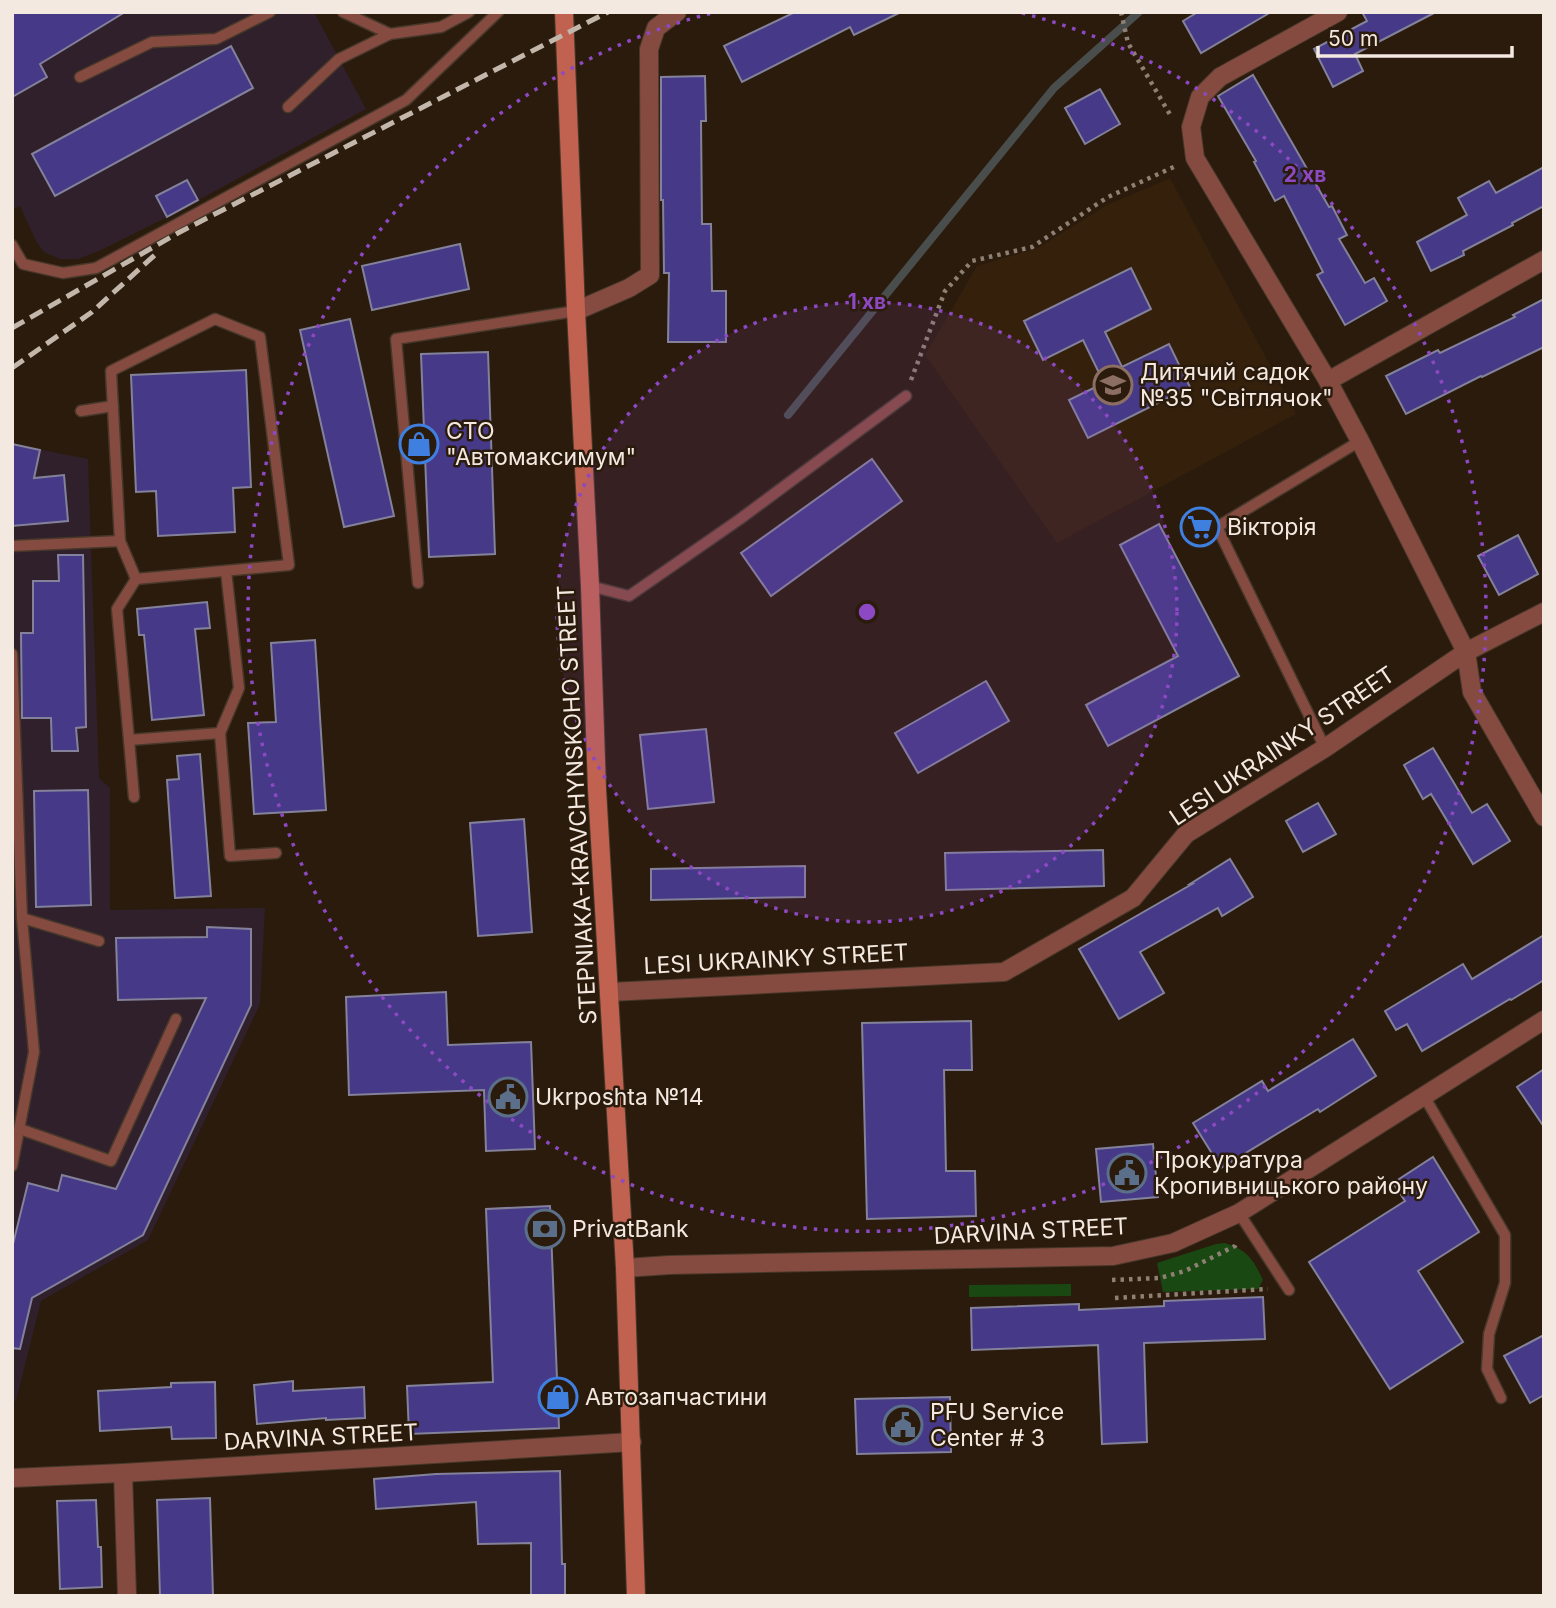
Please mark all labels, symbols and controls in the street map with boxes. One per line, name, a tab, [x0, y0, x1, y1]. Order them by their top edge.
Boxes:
scale bar	[1318, 14, 1512, 58]
text: 50 m	[1328, 26, 1378, 51]
text: 2 хв	[1284, 162, 1326, 187]
text: 1 хв	[848, 289, 886, 314]
place label: Дитячий садок №35 "Світлячок"	[1140, 358, 1333, 412]
school or university icon: Дитячий садок №35 "Світлячок"	[1092, 364, 1134, 406]
place label: СТО "Автомаксимум"	[446, 417, 636, 471]
shop icon: СТО "Автомаксимум"	[398, 423, 440, 465]
supermarket icon: Вікторія	[1179, 506, 1221, 548]
place label: Вікторія	[1227, 513, 1317, 541]
street label: STEPNIAKA-KRAVCHYNSKOHO STREET	[552, 584, 602, 1026]
centre of rings	[855, 600, 879, 624]
street label: LESI UKRAINKY STREET	[1164, 660, 1400, 832]
street label: LESI UKRAINKY STREET	[643, 938, 909, 980]
public building icon: Ukrposhta №14	[487, 1076, 529, 1118]
place label: Ukrposhta №14	[535, 1083, 704, 1111]
place label: Прокуратура Кропивницького району	[1154, 1146, 1428, 1200]
public building icon: Прокуратура Кропивницького району	[1106, 1152, 1148, 1194]
bank icon: PrivatBank	[524, 1208, 566, 1250]
street label: DARVINA STREET	[933, 1212, 1129, 1250]
place label: PrivatBank	[572, 1215, 689, 1243]
shop icon: Автозапчастини	[537, 1376, 579, 1418]
place label: Автозапчастини	[585, 1383, 767, 1411]
place label: PFU Service Center # 3	[930, 1398, 1064, 1452]
public building icon: PFU Service Center # 3	[882, 1404, 924, 1446]
street label: DARVINA STREET	[223, 1418, 419, 1456]

